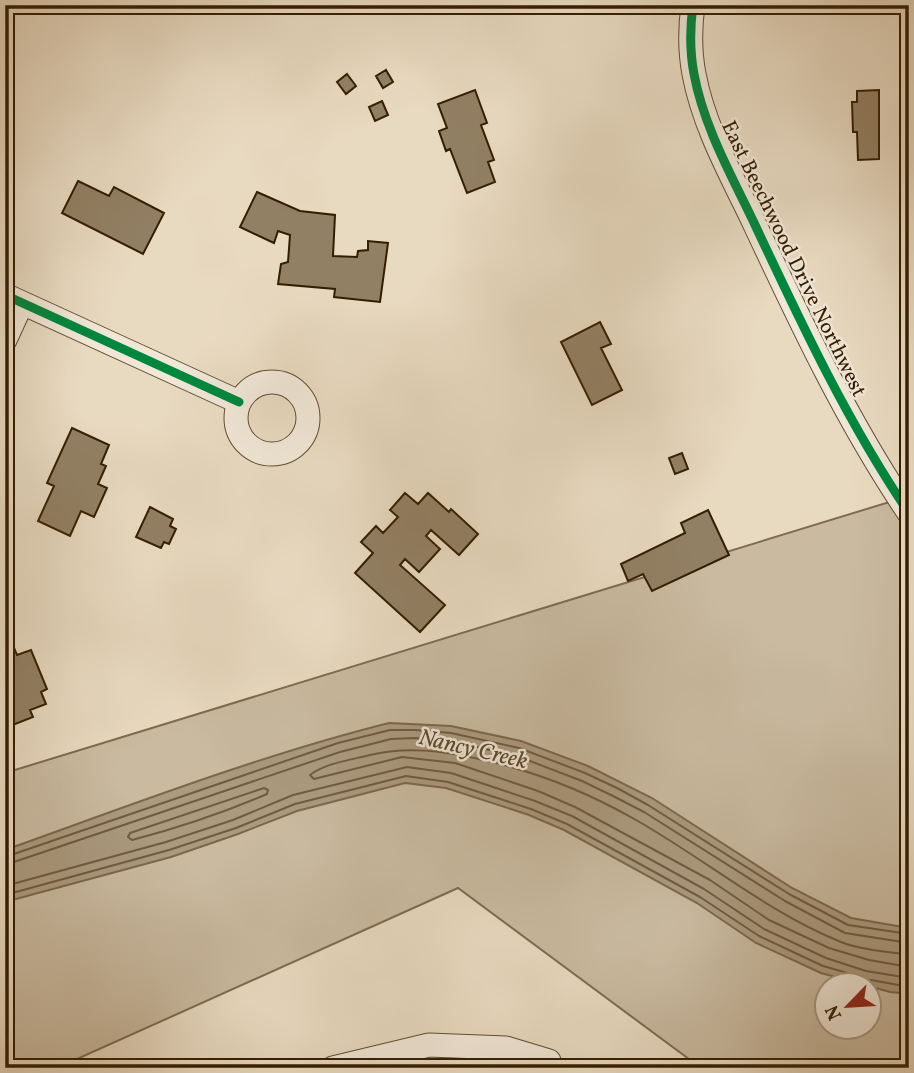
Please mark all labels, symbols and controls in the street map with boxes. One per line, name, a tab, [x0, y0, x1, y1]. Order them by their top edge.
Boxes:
street label: East Beechwood Drive Northwest	[713, 116, 873, 402]
water label: Nancy Creek	[415, 722, 531, 778]
north arrow	[813, 972, 883, 1042]
text: N	[820, 1000, 849, 1024]

